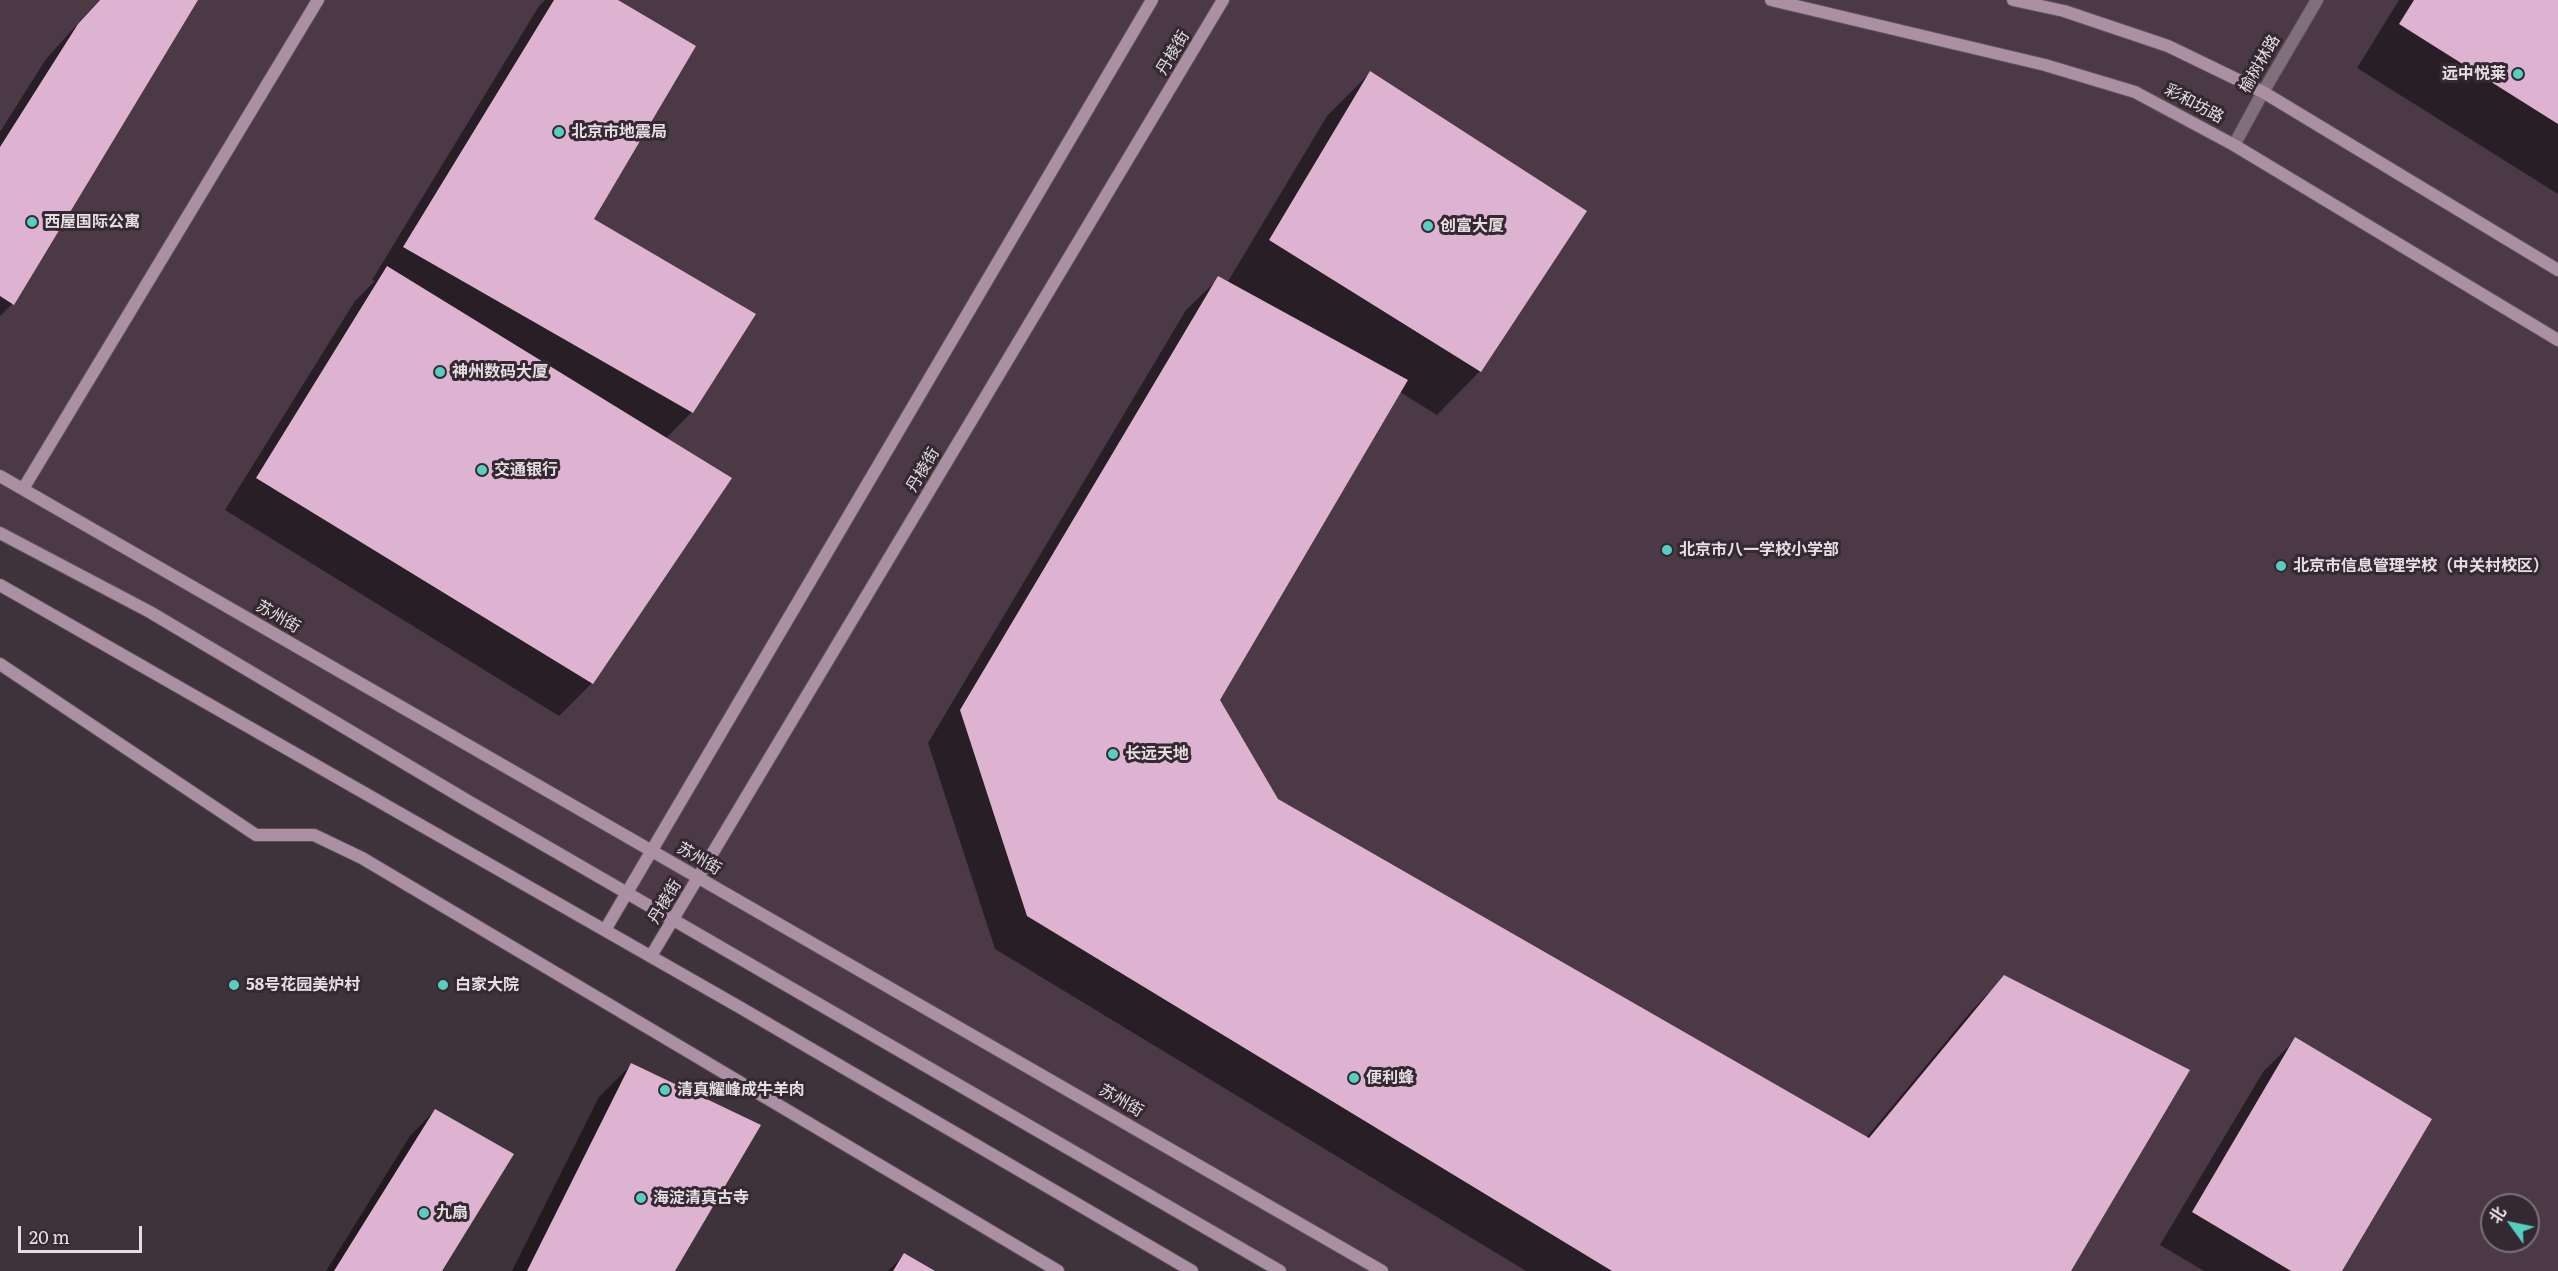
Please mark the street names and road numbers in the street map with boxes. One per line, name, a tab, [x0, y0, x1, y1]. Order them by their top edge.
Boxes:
street label: 丹棱街	[1152, 27, 1194, 79]
street label: 榆树林路	[2236, 31, 2284, 97]
street label: 彩和坊路	[2161, 81, 2227, 127]
street label: 丹棱街	[902, 444, 944, 496]
street label: 苏州街	[252, 597, 304, 637]
street label: 苏州街	[673, 839, 725, 879]
street label: 丹棱街	[644, 876, 686, 928]
street label: 苏州街	[1095, 1081, 1147, 1121]

